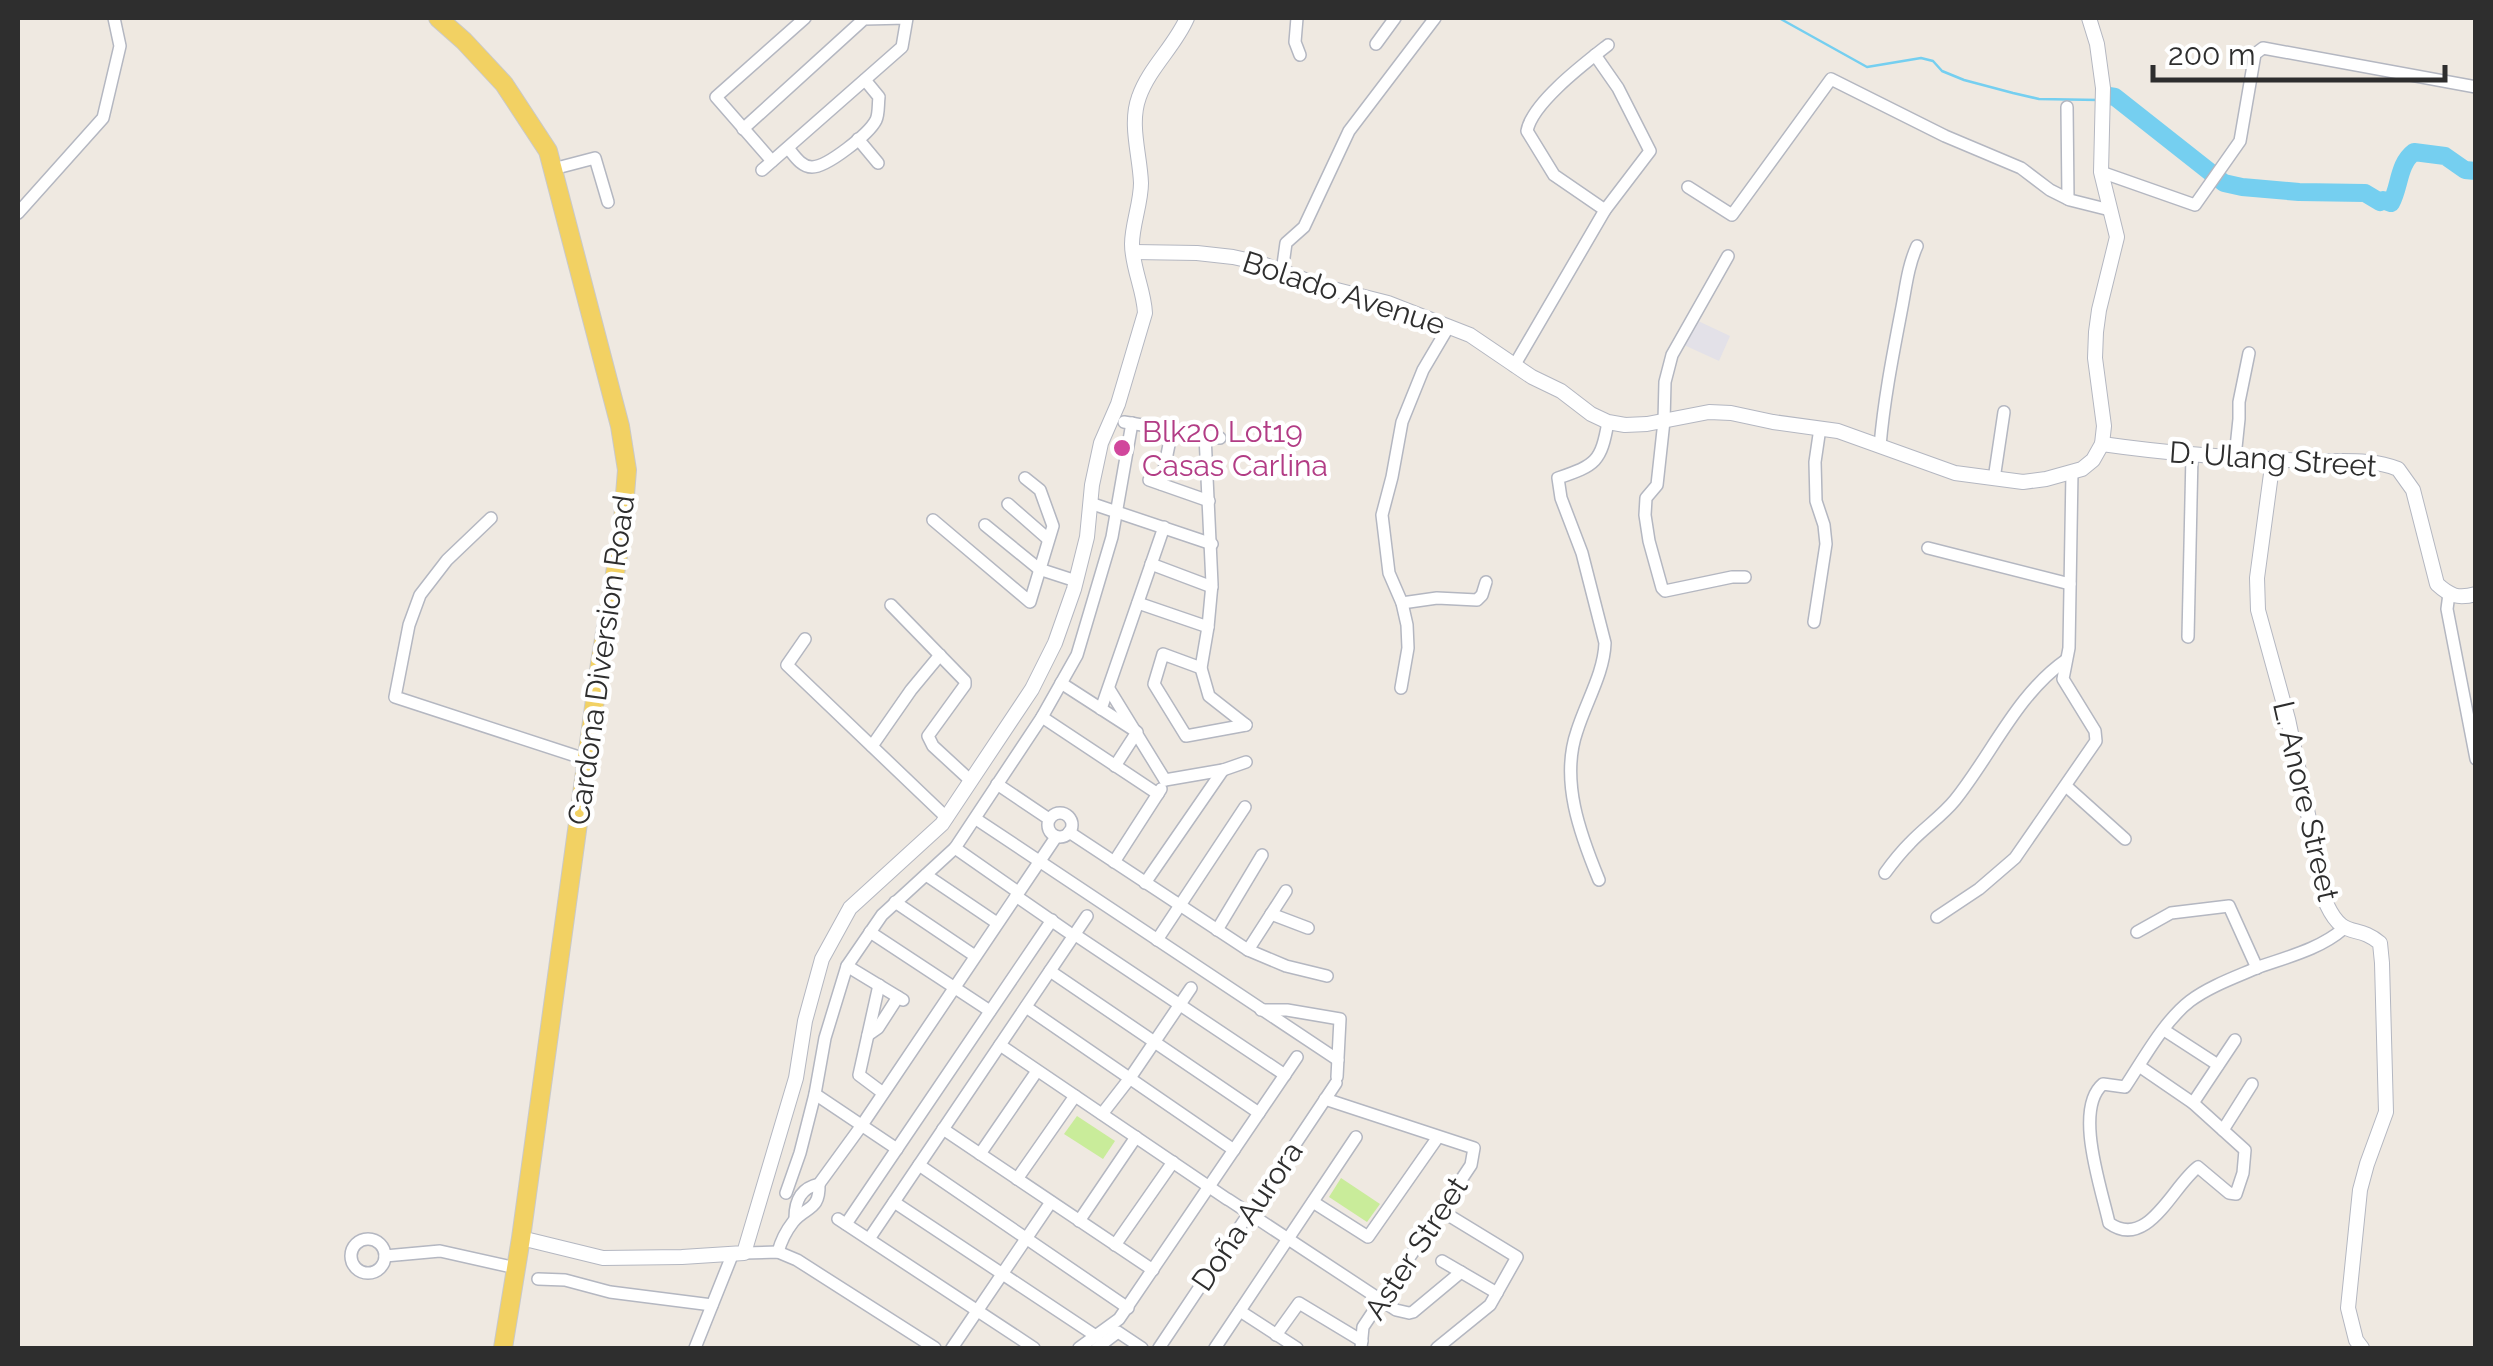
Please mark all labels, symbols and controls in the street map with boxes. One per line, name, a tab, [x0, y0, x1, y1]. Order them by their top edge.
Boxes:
scale bar	[2153, 20, 2446, 82]
text: 200 m	[2168, 37, 2256, 72]
street label: Bolado Avenue	[1238, 244, 1450, 342]
place label: Blk20 Lot19 Casas Carlina	[1142, 414, 1328, 483]
street label: D. Ulang Street	[2168, 434, 2378, 484]
marker: Blk20 Lot19 Casas Carlina	[1111, 437, 1133, 459]
street label: Cardona Diversion Road	[561, 493, 641, 827]
street label: L. Anore Street	[2266, 698, 2346, 904]
street label: Doña Aurora	[1184, 1135, 1310, 1297]
street label: Aster Street	[1357, 1170, 1475, 1326]

